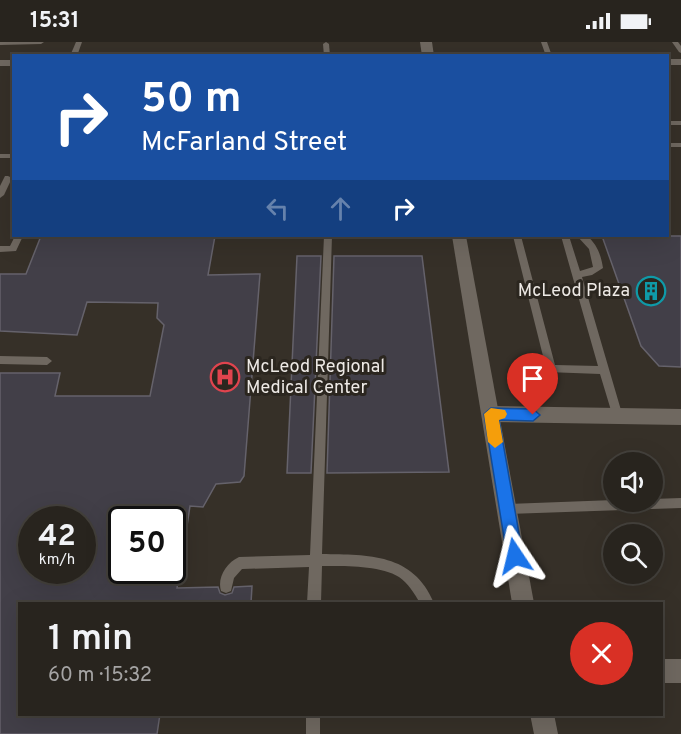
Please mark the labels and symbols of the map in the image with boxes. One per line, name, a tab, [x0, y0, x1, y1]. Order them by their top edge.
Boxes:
building icon: McLeod Plaza	[635, 275, 667, 307]
place label: McLeod Plaza	[518, 280, 630, 303]
pin	[507, 353, 558, 415]
place label: McLeod Regional Medical Center	[246, 356, 385, 400]
hospital icon: McLeod Regional Medical Center	[209, 361, 241, 393]
speed limit sign: 50	[108, 506, 186, 584]
position arrow	[483, 524, 547, 588]

